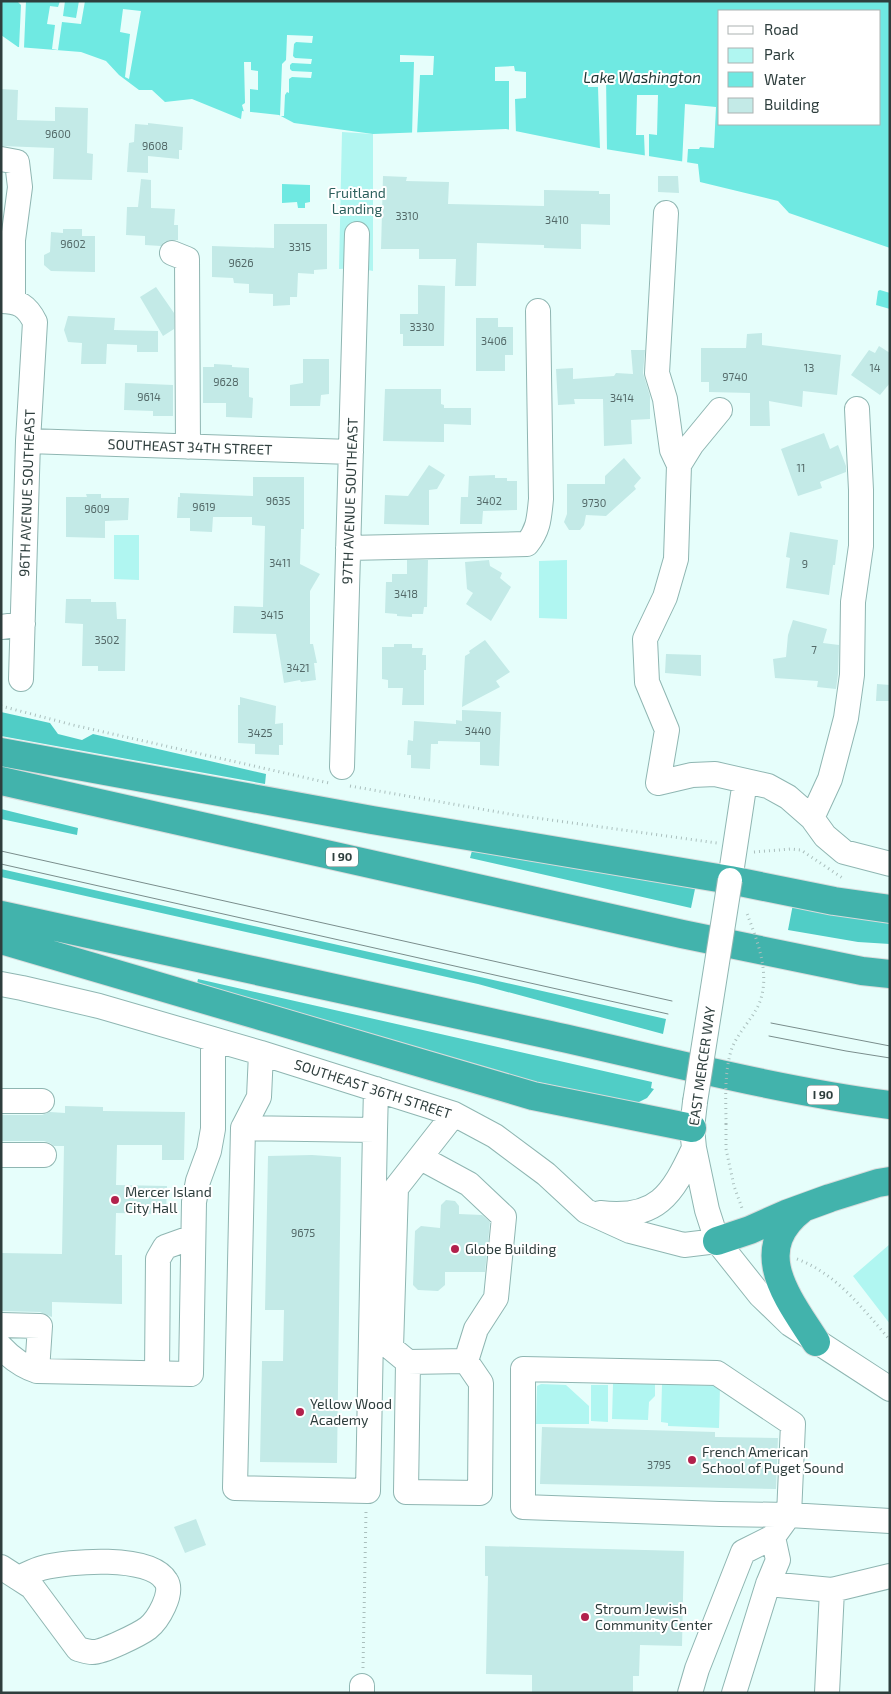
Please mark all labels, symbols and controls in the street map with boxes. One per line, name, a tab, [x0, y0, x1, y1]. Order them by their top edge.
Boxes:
legend	[718, 10, 881, 125]
text: Road	[764, 20, 799, 38]
text: Park	[764, 45, 795, 63]
water label: Lake Washington	[583, 68, 701, 86]
text: Water	[764, 70, 806, 88]
text: Building	[764, 95, 820, 113]
house number: 9600	[45, 127, 71, 140]
house number: 9608	[142, 139, 168, 152]
park label: Fruitland Landing	[328, 184, 386, 217]
house number: 3310	[395, 209, 419, 222]
house number: 3410	[545, 213, 569, 226]
house number: 9602	[60, 237, 86, 250]
house number: 3315	[289, 240, 311, 253]
house number: 9626	[228, 256, 254, 269]
house number: 3330	[410, 320, 434, 333]
house number: 3406	[481, 334, 507, 347]
house number: 13	[804, 361, 814, 374]
house number: 14	[869, 361, 881, 374]
house number: 9740	[722, 370, 748, 383]
house number: 9628	[213, 375, 239, 388]
house number: 9614	[137, 390, 161, 403]
house number: 3414	[610, 391, 634, 404]
street label: 96TH AVENUE SOUTHEAST	[15, 409, 38, 577]
street label: 97TH AVENUE SOUTHEAST	[338, 417, 361, 585]
street label: SOUTHEAST 34TH STREET	[107, 435, 273, 458]
house number: 11	[797, 461, 805, 474]
house number: 9635	[266, 494, 290, 507]
house number: 3402	[476, 494, 502, 507]
house number: 9730	[582, 496, 606, 509]
house number: 9619	[192, 500, 216, 513]
house number: 9609	[84, 502, 110, 515]
house number: 3411	[269, 556, 291, 569]
house number: 9	[802, 557, 808, 570]
house number: 3418	[394, 587, 418, 600]
house number: 3415	[260, 608, 284, 621]
house number: 3502	[95, 633, 119, 646]
house number: 7	[811, 643, 817, 656]
house number: 3421	[286, 661, 310, 674]
house number: 3440	[465, 724, 491, 737]
house number: 3425	[248, 726, 273, 739]
road number: I 90	[326, 848, 358, 866]
street label: EAST MERCER WAY	[685, 1005, 718, 1127]
street label: SOUTHEAST 36TH STREET	[292, 1055, 454, 1122]
road number: I 90	[807, 1086, 839, 1104]
place label: Mercer Island City Hall	[125, 1183, 212, 1216]
marker: Mercer Island City Hall	[109, 1194, 121, 1206]
house number: 9675	[291, 1226, 315, 1239]
place label: Globe Building	[465, 1240, 556, 1257]
marker: Globe Building	[449, 1243, 461, 1255]
place label: Yellow Wood Academy	[310, 1395, 392, 1428]
marker: Yellow Wood Academy	[294, 1406, 306, 1418]
place label: French American School of Puget Sound	[702, 1443, 844, 1476]
marker: French American School of Puget Sound	[686, 1454, 698, 1466]
house number: 3795	[647, 1458, 671, 1471]
place label: Stroum Jewish Community Center	[595, 1600, 713, 1633]
marker: Stroum Jewish Community Center	[579, 1611, 591, 1623]

